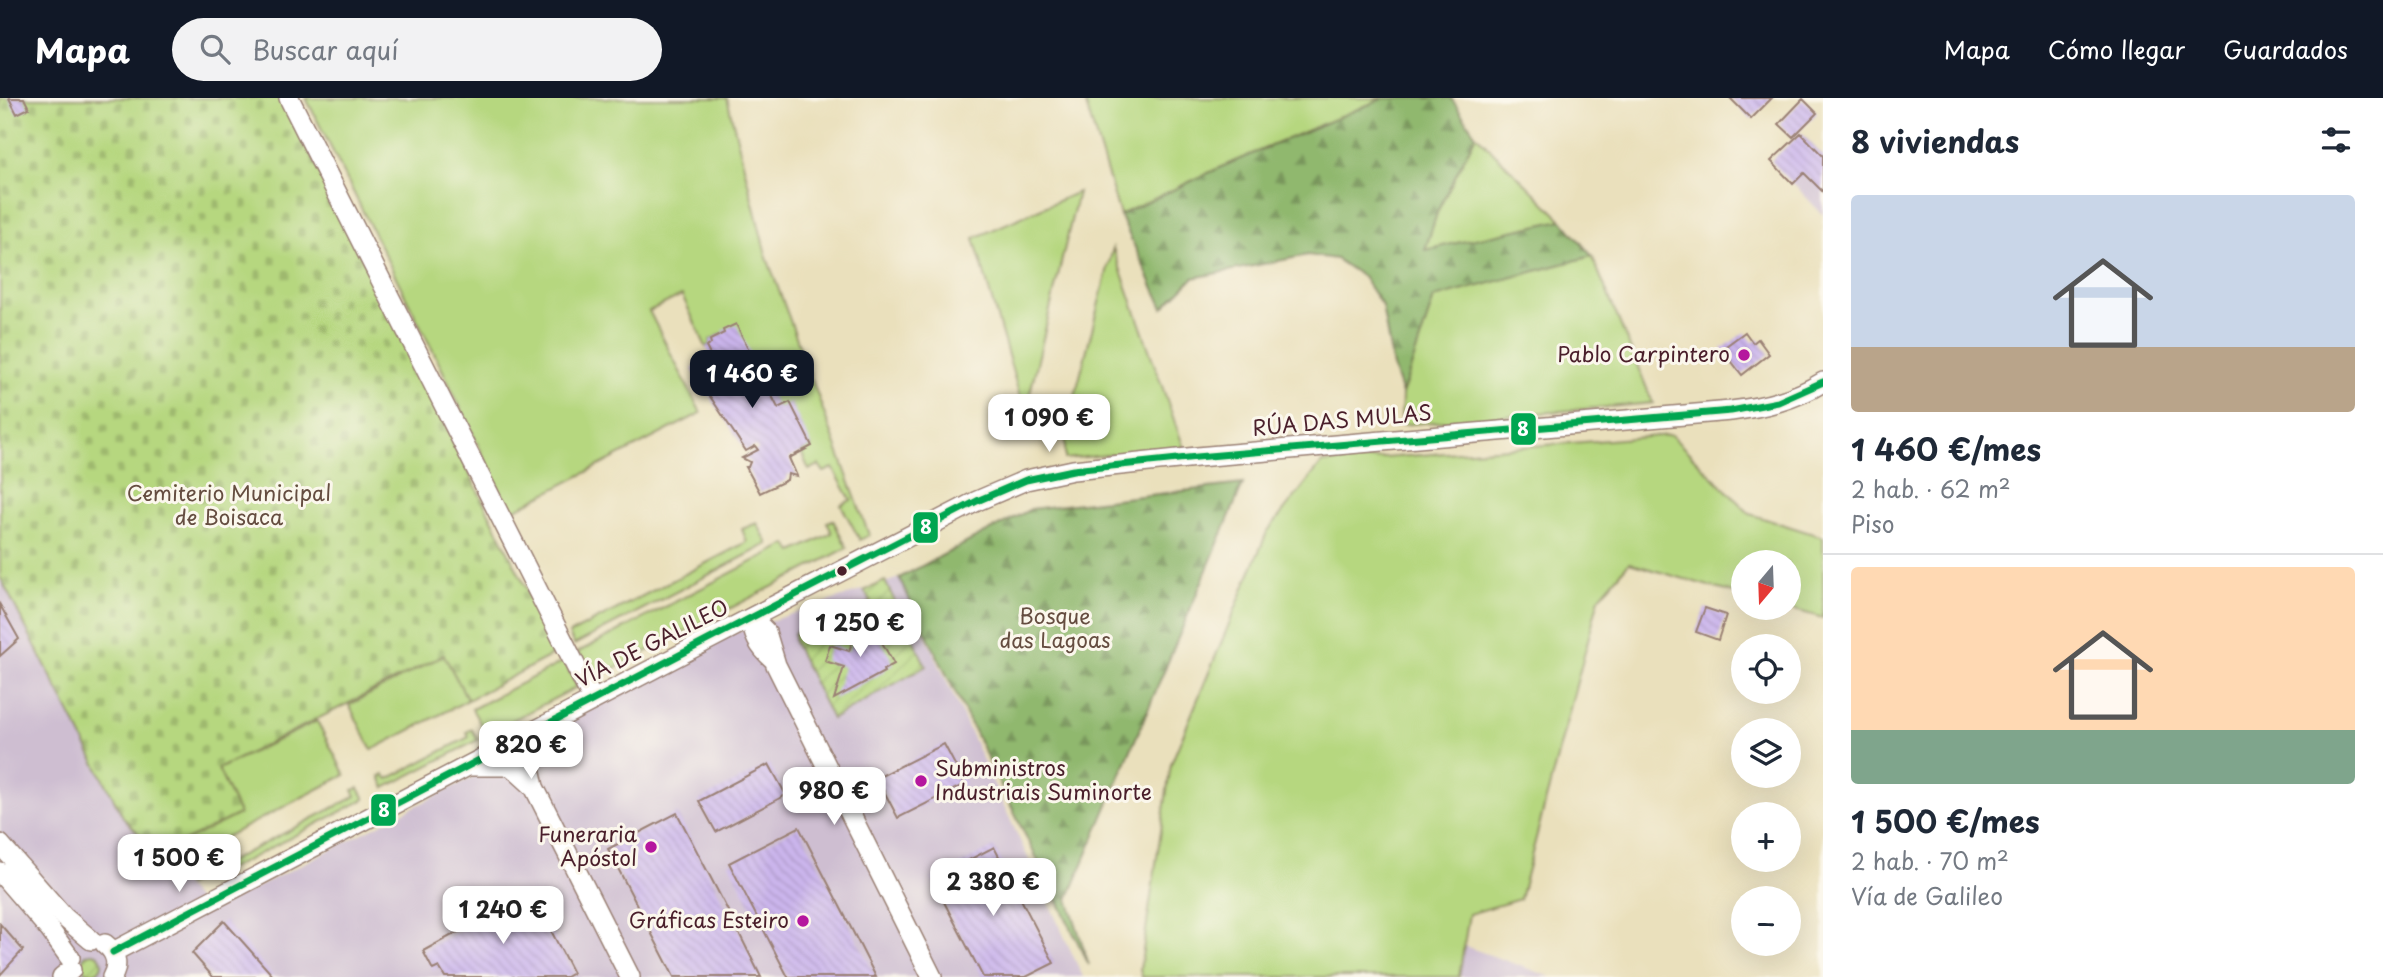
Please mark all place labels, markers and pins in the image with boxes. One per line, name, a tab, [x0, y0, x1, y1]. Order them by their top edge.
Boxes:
place label: Pablo Carpintero	[1557, 337, 1730, 369]
marker: Pablo Carpintero	[1736, 347, 1752, 363]
pin: 1 460 €	[687, 350, 817, 410]
pin: 1 090 €	[984, 394, 1114, 454]
unlabelled marker	[835, 564, 849, 578]
pin: 1 250 €	[795, 600, 925, 659]
pin: 820 €	[482, 722, 580, 781]
place label: Subministros Industriais Suminorte	[935, 751, 1152, 807]
pin: 980 €	[785, 768, 883, 827]
marker: Subministros Industriais Suminorte	[913, 773, 929, 789]
place label: Funeraria Apóstol	[538, 817, 638, 873]
pin: 1 500 €	[114, 834, 244, 894]
marker: Funeraria Apóstol	[643, 839, 659, 855]
pin: 2 380 €	[928, 858, 1058, 918]
pin: 1 240 €	[438, 886, 568, 946]
place label: Gráficas Esteiro	[629, 903, 789, 935]
marker: Gráficas Esteiro	[795, 913, 811, 929]

